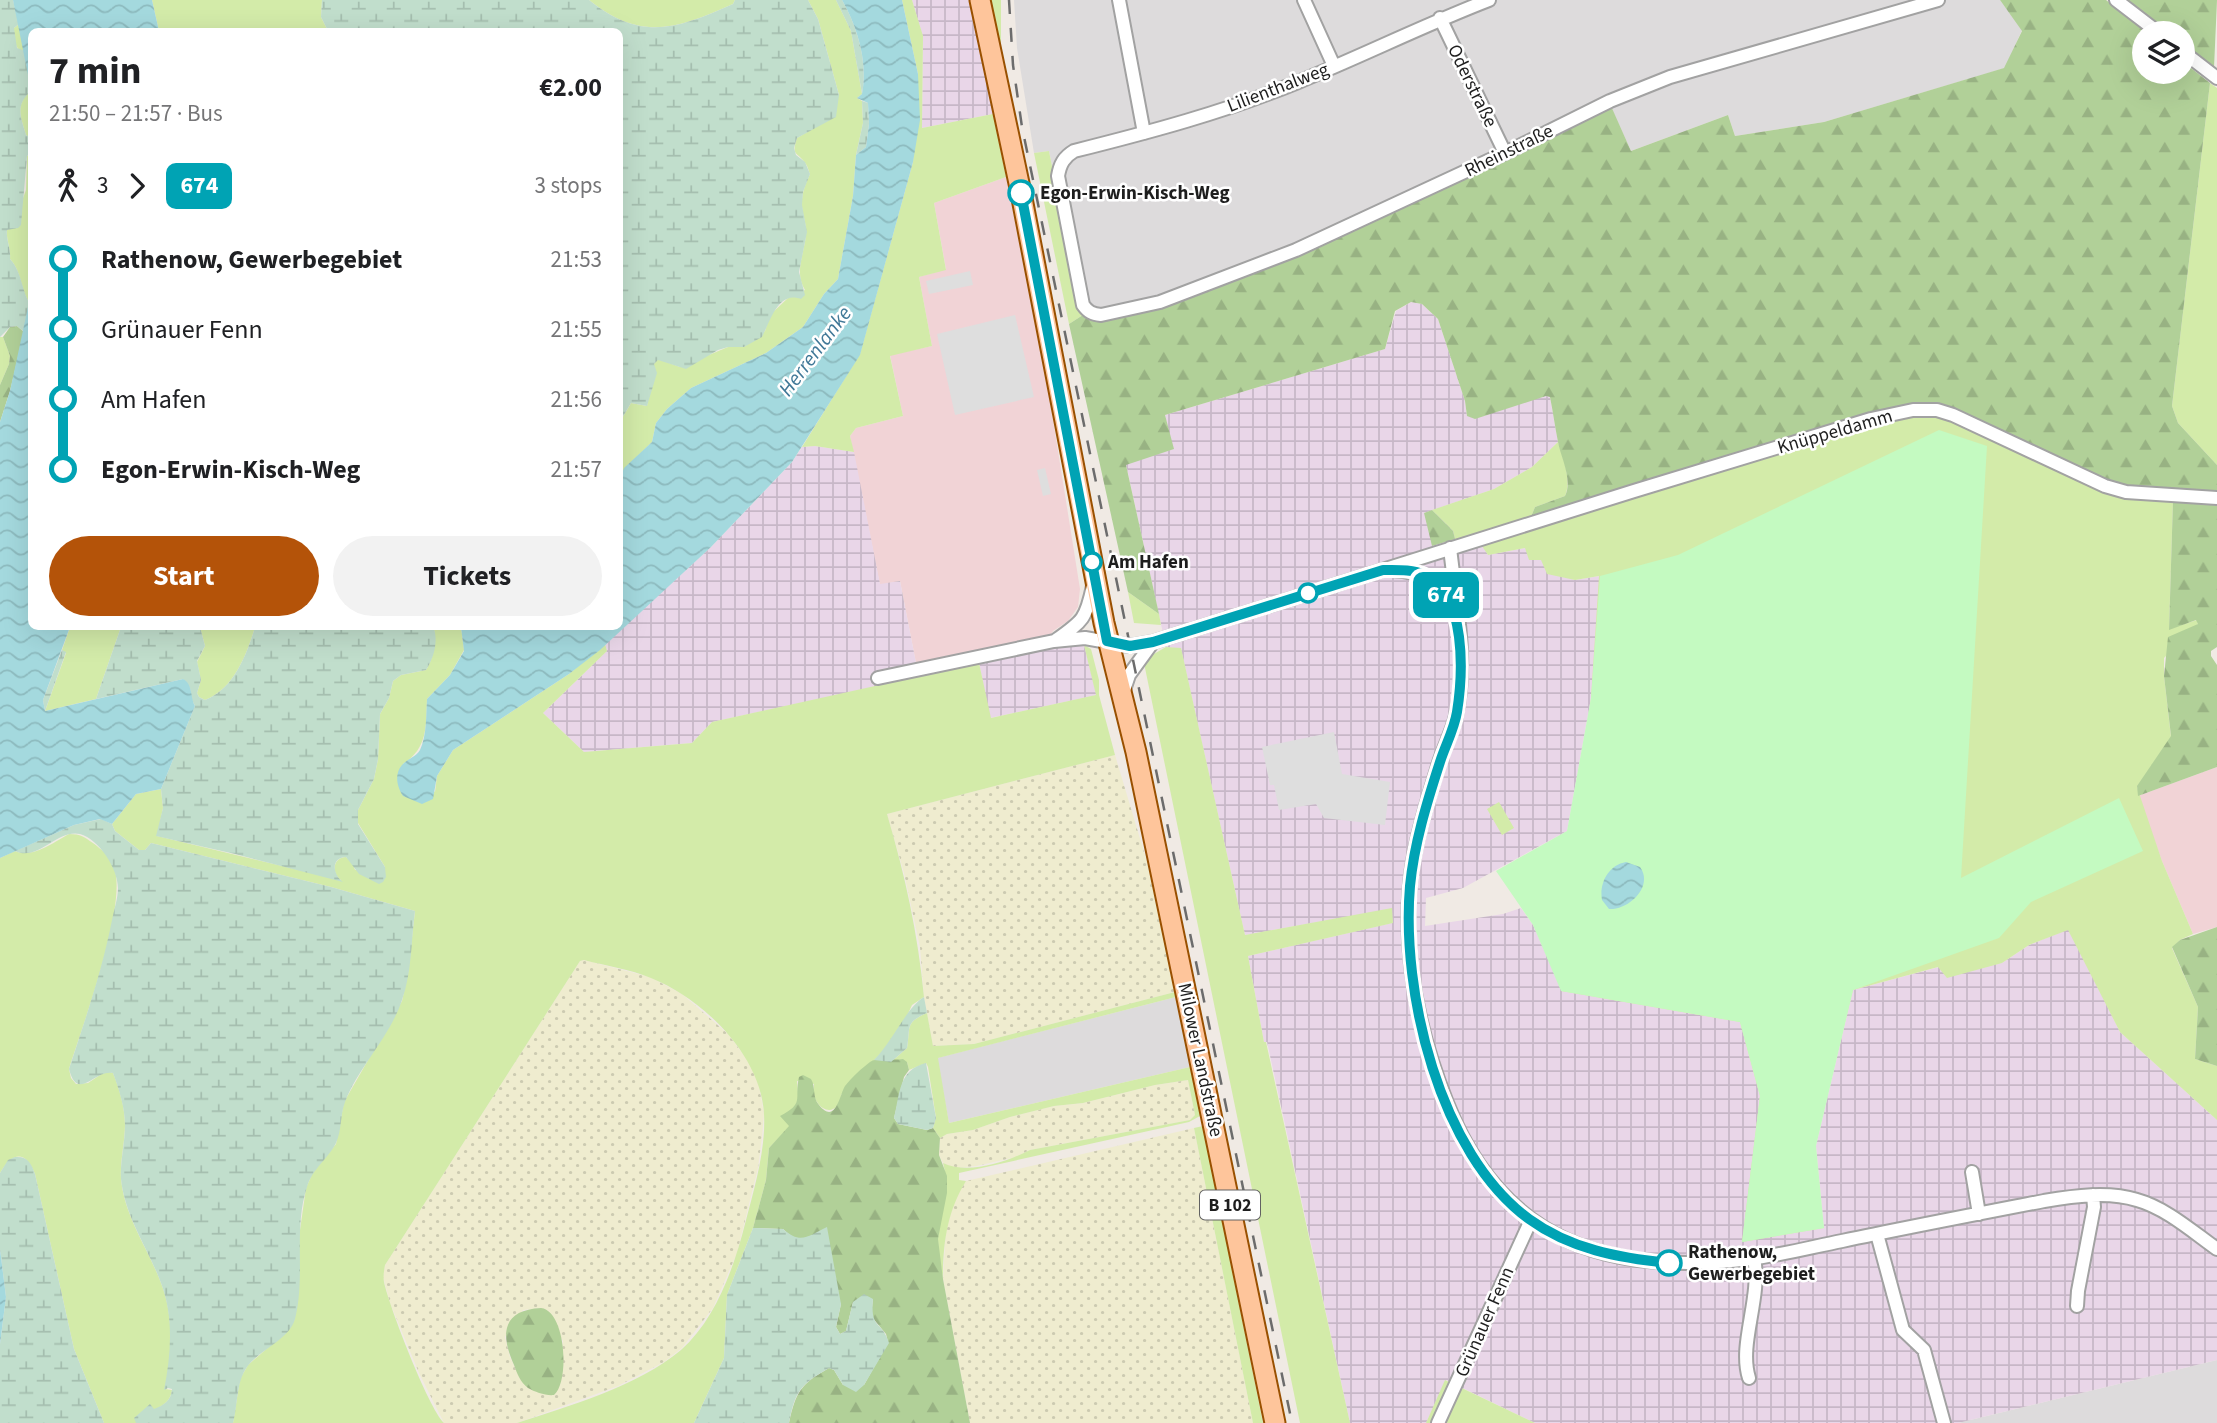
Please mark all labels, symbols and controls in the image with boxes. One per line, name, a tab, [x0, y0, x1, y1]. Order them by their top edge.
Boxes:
map controls	[2132, 21, 2195, 84]
button: layers	[2132, 21, 2195, 84]
street label: Oderstraße	[1440, 40, 1504, 132]
text: 7 min	[49, 44, 141, 98]
street label: Lilienthalweg	[1223, 56, 1333, 120]
text: €2.00	[539, 69, 602, 106]
text: 21:50 – 21:57 · Bus	[49, 97, 223, 130]
street label: Rheinstraße	[1460, 118, 1558, 184]
icon: walk	[49, 167, 87, 205]
icon: forward	[118, 167, 156, 205]
text: 674	[180, 168, 218, 203]
text: 3	[97, 169, 108, 202]
text: 3 stops	[535, 169, 602, 202]
marker: Egon-Erwin-Kisch-Weg	[1008, 180, 1034, 206]
place label: Egon-Erwin-Kisch-Weg	[1040, 180, 1230, 207]
text: Rathenow, Gewerbegebiet	[101, 241, 402, 278]
text: 21:53	[551, 243, 602, 276]
water label: Herrenlanke	[771, 300, 859, 402]
text: Grünauer Fenn	[101, 311, 263, 348]
text: 21:55	[551, 313, 602, 346]
text: Am Hafen	[101, 381, 206, 418]
text: 21:56	[551, 383, 602, 416]
street label: Knüppeldamm	[1774, 403, 1896, 461]
text: Egon-Erwin-Kisch-Weg	[101, 451, 360, 488]
text: 21:57	[551, 453, 602, 486]
button: Start	[49, 536, 319, 616]
button: Tickets	[333, 536, 602, 616]
place label: Am Hafen	[1107, 549, 1189, 576]
marker: Am Hafen	[1082, 552, 1102, 572]
line badge: 674	[1406, 572, 1486, 618]
text: 674	[1427, 577, 1465, 612]
unlabelled marker	[1298, 583, 1318, 603]
street label: Milower Landstraße	[1170, 981, 1230, 1139]
road number: B 102	[1200, 1190, 1260, 1220]
place label: Rathenow, Gewerbegebiet	[1688, 1239, 1815, 1288]
marker: Rathenow, Gewerbegebiet	[1656, 1250, 1682, 1276]
street label: Grünauer Fenn	[1449, 1263, 1521, 1381]

